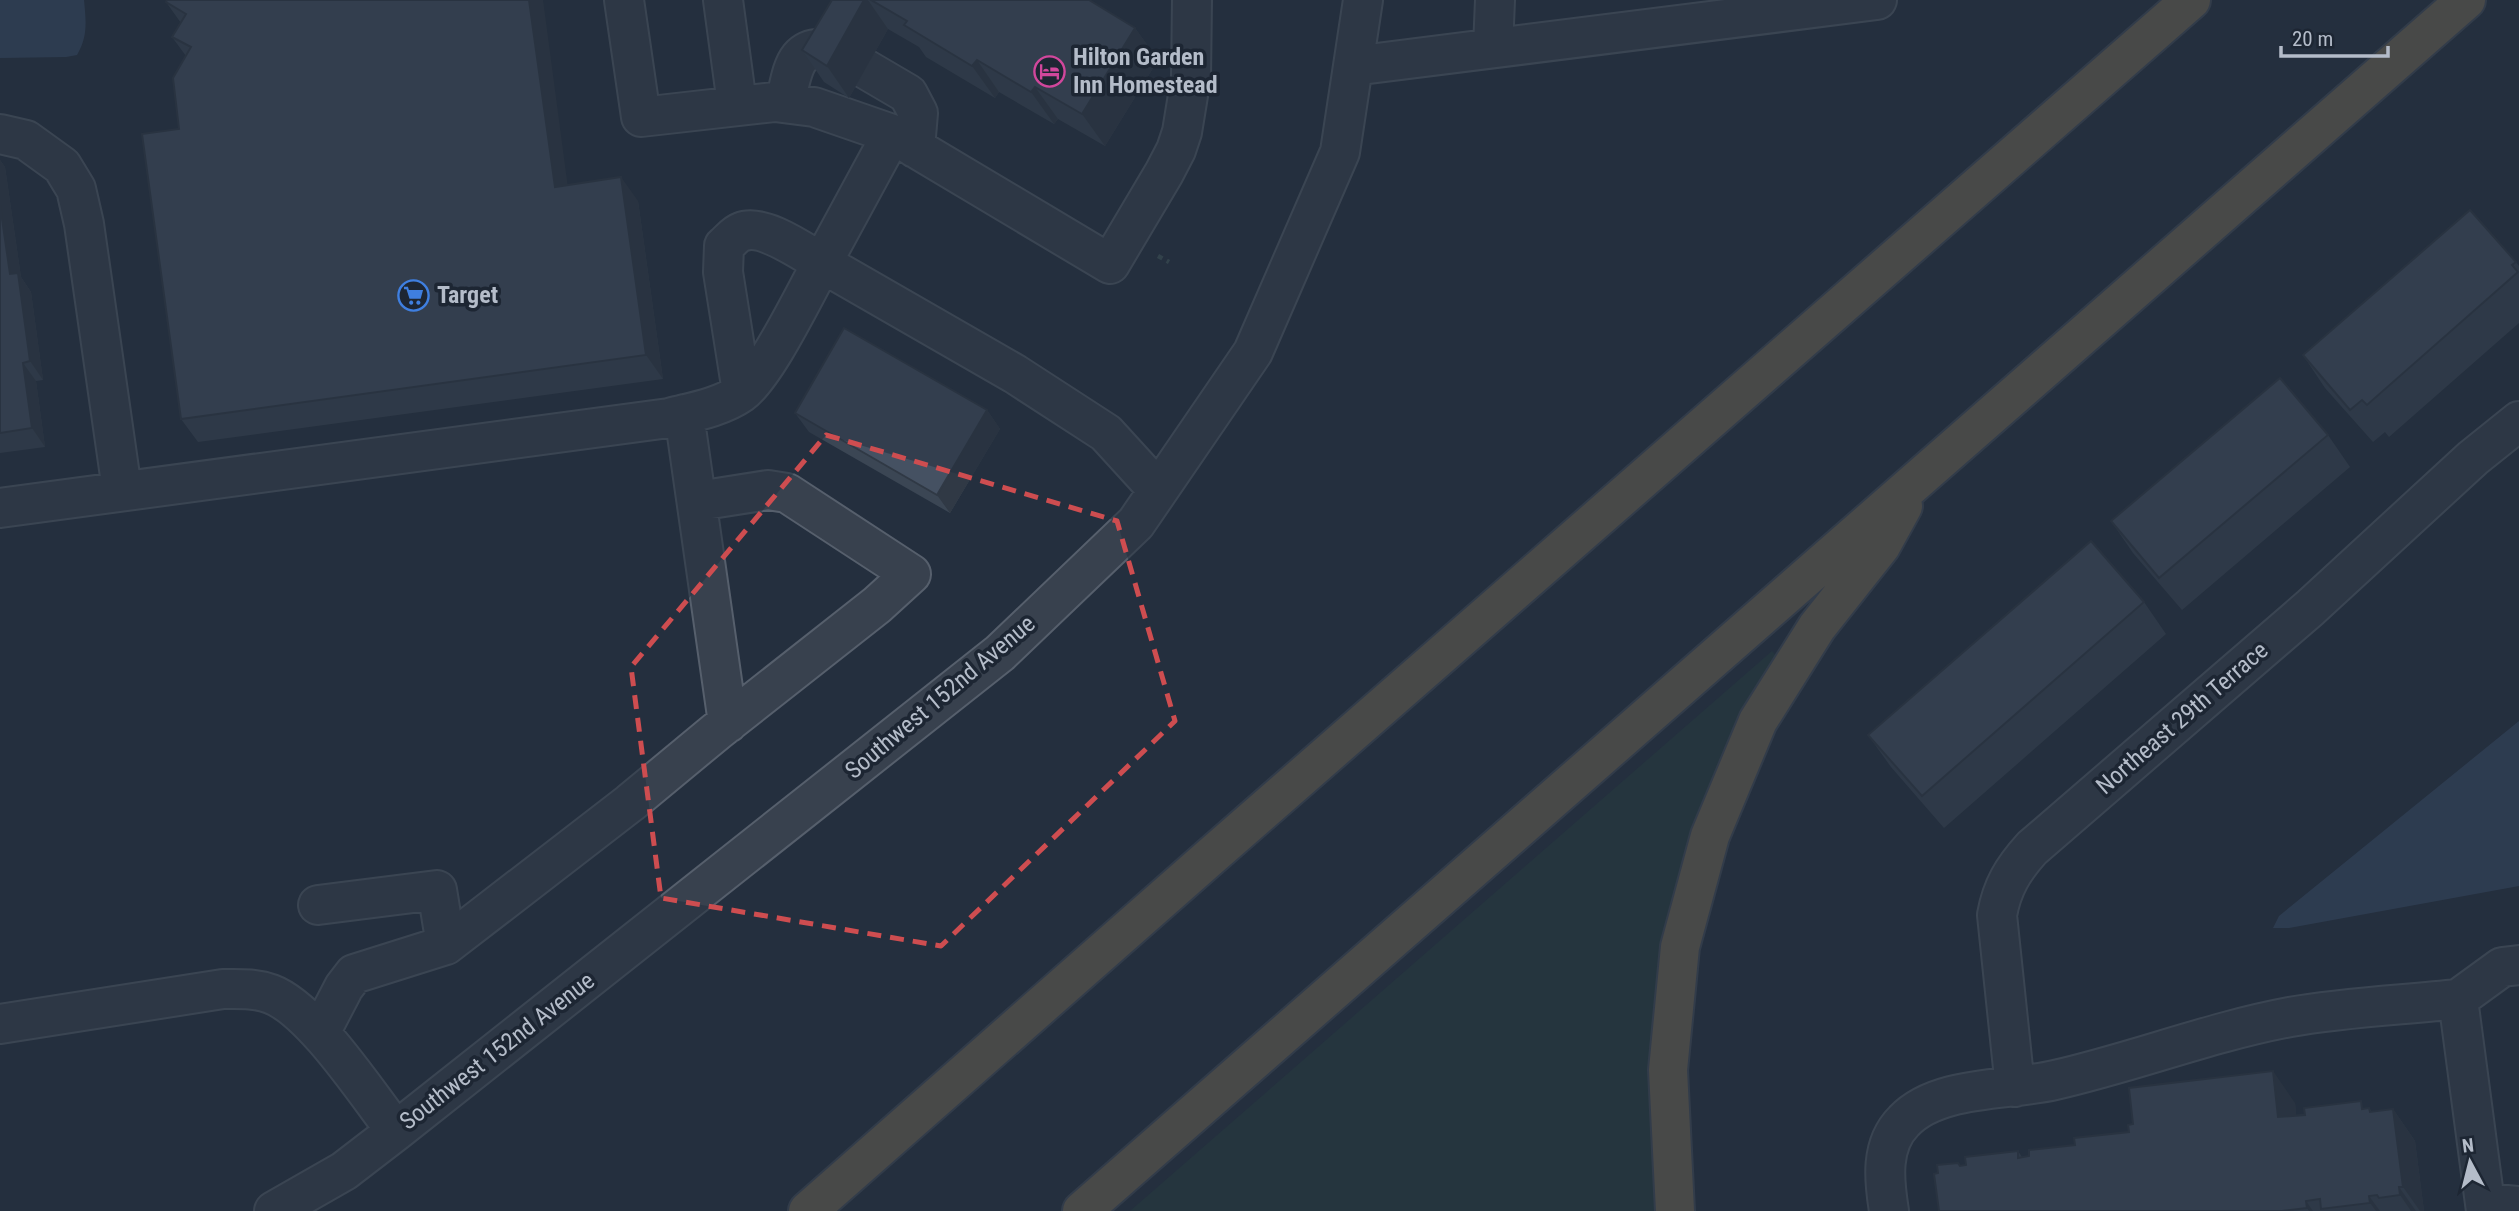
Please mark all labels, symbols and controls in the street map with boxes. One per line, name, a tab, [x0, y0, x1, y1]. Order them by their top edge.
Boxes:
scale bar	[2281, 14, 2388, 58]
text: 20 m	[2292, 27, 2333, 51]
place label: Hilton Garden Inn Homestead	[1073, 43, 1218, 99]
hotel icon: Hilton Garden Inn Homestead	[1033, 54, 1067, 88]
supermarket icon: Target	[397, 278, 431, 312]
place label: Target	[437, 281, 498, 309]
street label: Southwest 152nd Avenue	[840, 610, 1040, 784]
street label: Northeast 29th Terrace	[2091, 636, 2273, 800]
street label: Southwest 152nd Avenue	[394, 966, 600, 1136]
north arrow	[2435, 1127, 2505, 1197]
text: N	[2461, 1133, 2475, 1158]

